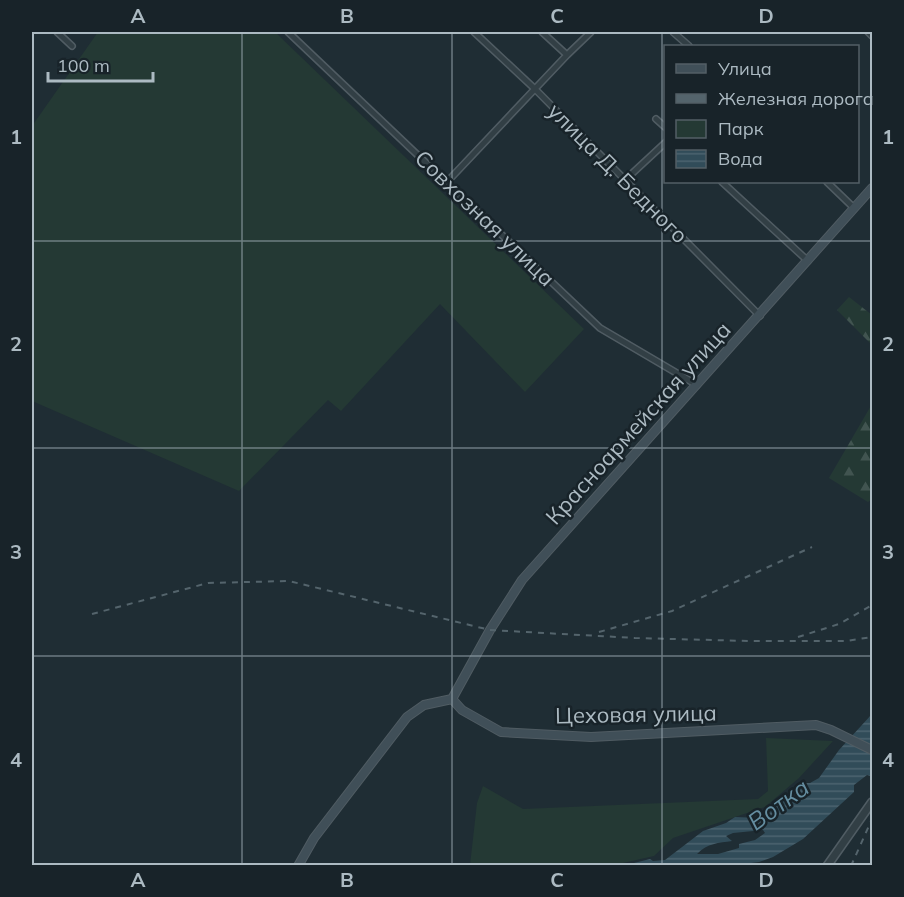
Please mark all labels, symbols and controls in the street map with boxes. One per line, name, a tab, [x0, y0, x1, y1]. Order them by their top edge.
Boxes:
text: A	[131, 3, 146, 28]
text: B	[340, 3, 354, 28]
text: C	[550, 3, 564, 28]
text: D	[758, 3, 774, 28]
scale bar	[48, 45, 153, 83]
legend	[664, 45, 859, 183]
text: 100 m	[57, 54, 110, 77]
text: Улица	[717, 57, 772, 80]
text: Железная дорога	[718, 87, 874, 110]
street label: улица Д. Бедного	[542, 97, 694, 249]
text: Парк	[718, 117, 764, 140]
text: 1	[10, 124, 22, 149]
text: 1	[882, 124, 894, 149]
street label: Совхозная улица	[409, 144, 561, 292]
text: Вода	[718, 147, 763, 170]
street label: Красноармейская улица	[539, 316, 737, 530]
text: 2	[10, 331, 22, 356]
text: 2	[882, 331, 894, 356]
text: 3	[10, 539, 22, 564]
text: 3	[882, 539, 894, 564]
street label: Цеховая улица	[555, 699, 717, 729]
text: 4	[10, 747, 22, 772]
text: 4	[882, 747, 894, 772]
water label: Вотка	[741, 772, 815, 836]
text: A	[131, 867, 146, 892]
text: B	[340, 867, 354, 892]
text: C	[550, 867, 564, 892]
text: D	[758, 867, 774, 892]

